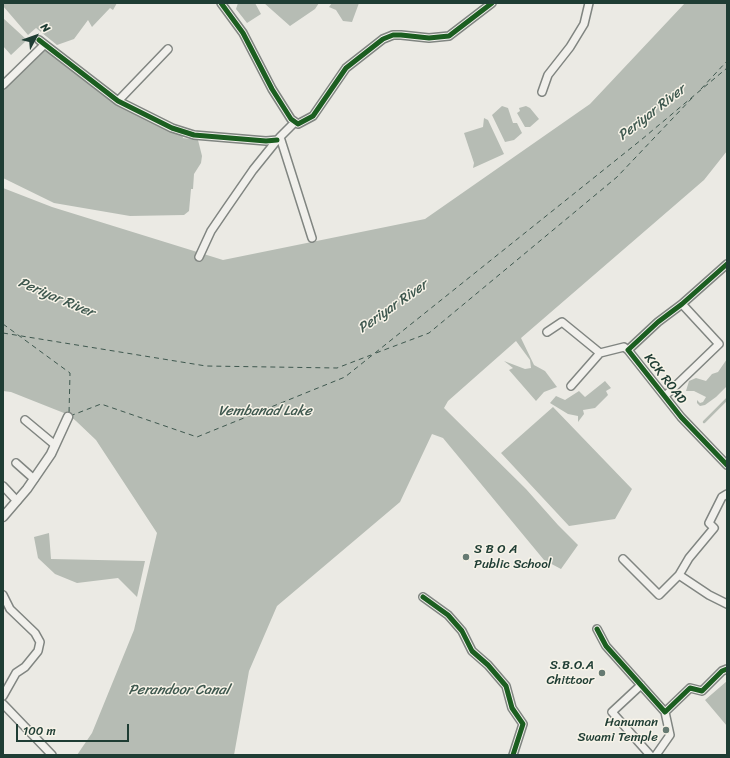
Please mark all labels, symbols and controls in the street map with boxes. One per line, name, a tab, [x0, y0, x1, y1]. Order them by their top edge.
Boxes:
north arrow	[16, 16, 56, 56]
text: N	[36, 19, 55, 37]
water label: Periyar River	[615, 82, 689, 144]
water label: Periyar River	[16, 274, 96, 322]
water label: Periyar River	[355, 277, 431, 337]
street label: KCK ROAD	[640, 351, 690, 407]
water label: Vembanad Lake	[218, 403, 312, 419]
place label: S B O A Public School	[474, 542, 552, 573]
marker: S B O A Public School	[461, 552, 471, 562]
place label: S.B.O.A Chittoor	[546, 658, 594, 689]
marker: S.B.O.A Chittoor	[597, 668, 607, 678]
water label: Perandoor Canal	[128, 682, 230, 698]
place label: Hanuman Swami Temple	[577, 715, 658, 746]
scale bar	[18, 716, 131, 742]
text: 100 m	[23, 720, 56, 742]
marker: Hanuman Swami Temple	[661, 725, 671, 735]

